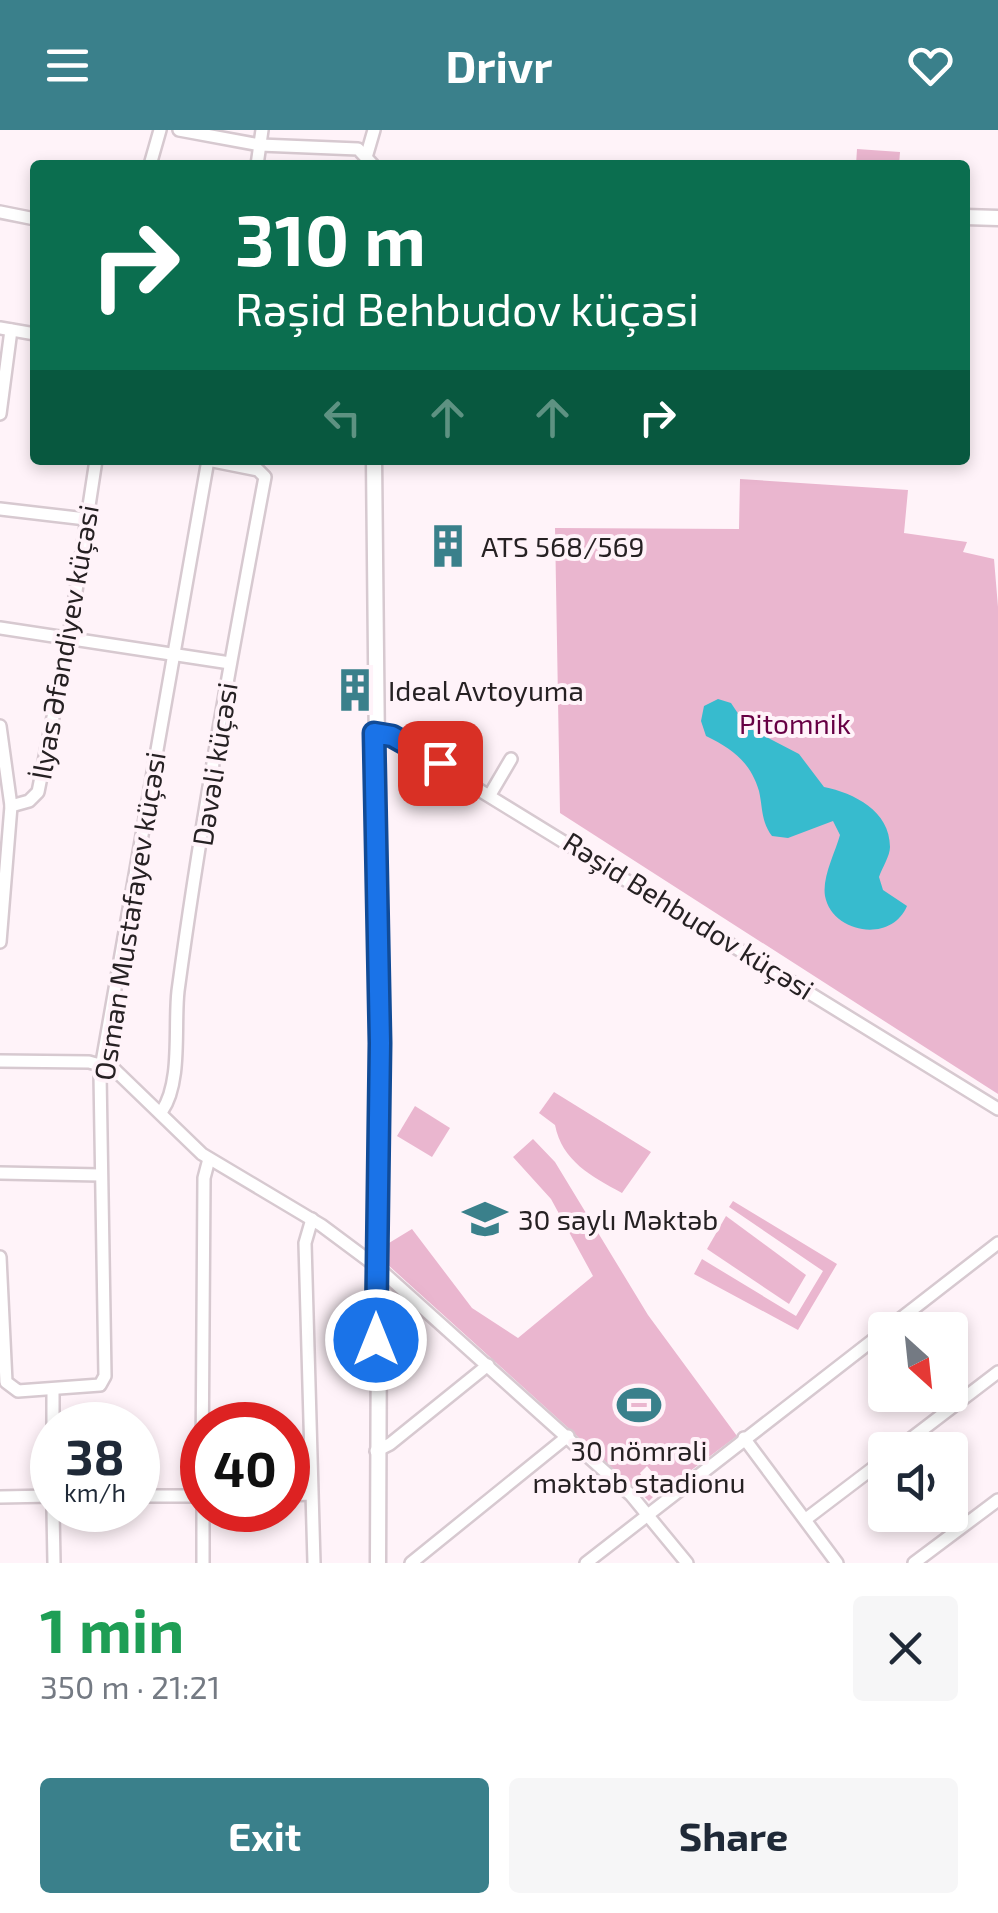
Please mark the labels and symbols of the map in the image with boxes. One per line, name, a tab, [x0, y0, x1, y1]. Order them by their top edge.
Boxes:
street label: İlyas Əfəndiyev küçəsi	[23, 502, 106, 782]
building icon: ATS 568/569	[424, 522, 472, 570]
place label: ATS 568/569	[481, 529, 645, 563]
building icon: Ideal Avtoyuma	[331, 666, 379, 714]
place label: Ideal Avtoyuma	[388, 673, 584, 707]
street label: Dəvəli küçəsi	[184, 680, 245, 848]
park label: Pitomnik	[739, 706, 851, 740]
pin	[398, 721, 483, 806]
street label: Osman Mustafayev küçəsi	[86, 749, 173, 1083]
street label: Rəşid Behbudov küçəsi	[557, 824, 820, 1007]
school or university icon: 30 saylı Məktəb	[461, 1195, 509, 1243]
place label: 30 saylı Məktəb	[518, 1202, 718, 1236]
position arrow	[324, 1288, 428, 1392]
north arrow	[868, 1312, 968, 1412]
sports icon: 30 nömrəli məktəb stadionu	[615, 1381, 663, 1429]
speed limit sign: 40	[180, 1402, 310, 1532]
place label: 30 nömrəli məktəb stadionu	[532, 1433, 746, 1499]

